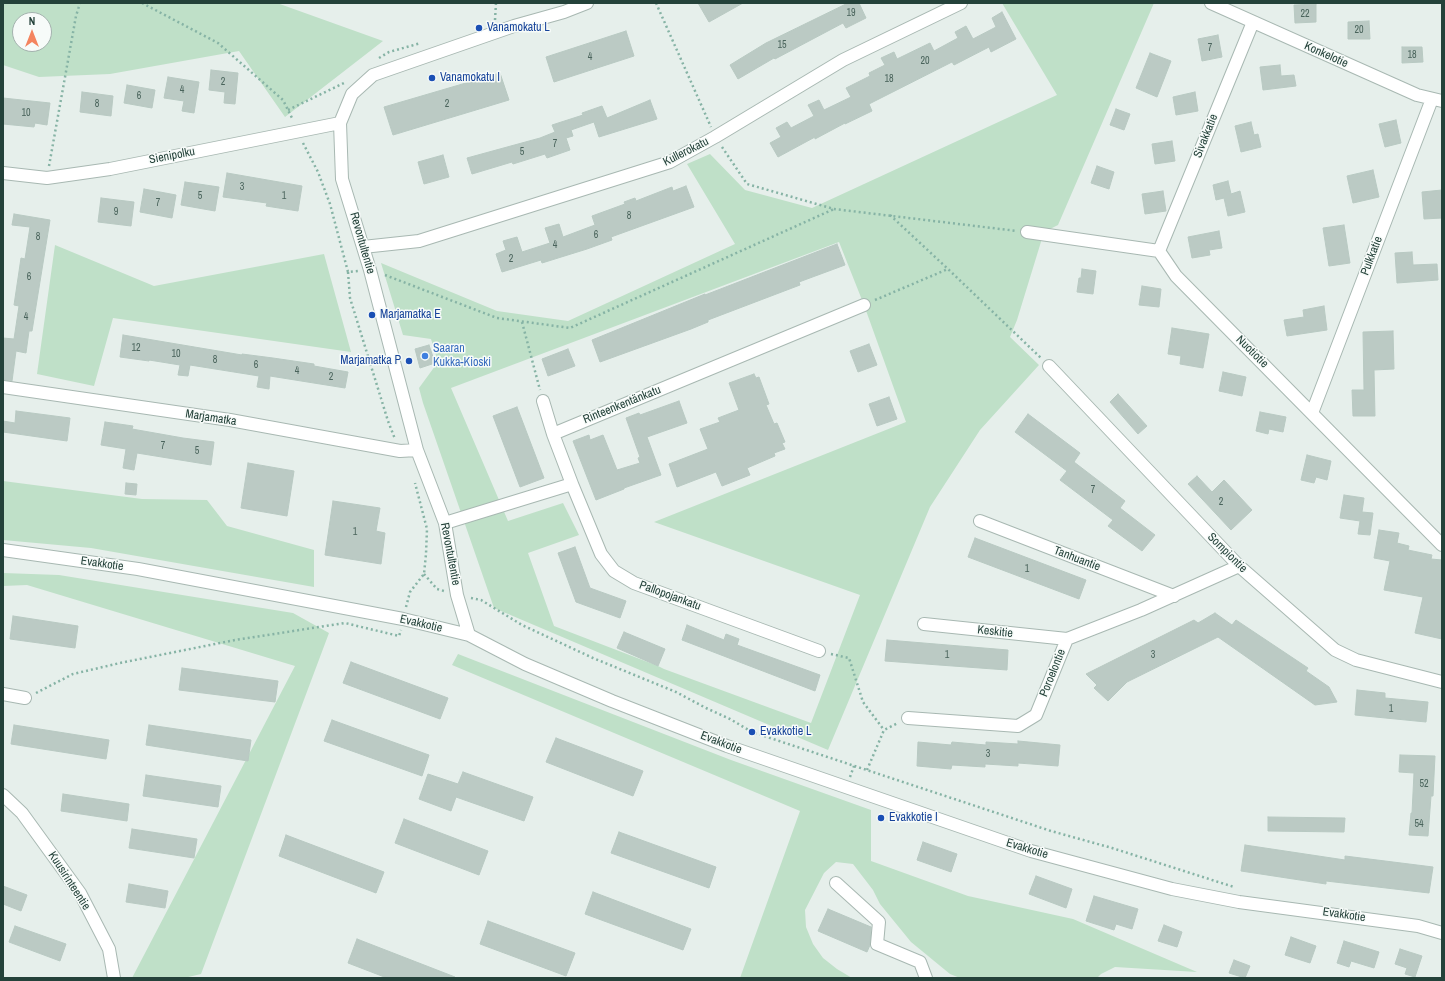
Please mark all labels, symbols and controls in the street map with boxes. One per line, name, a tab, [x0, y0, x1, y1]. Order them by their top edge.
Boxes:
house number: 19	[846, 7, 856, 19]
house number: 22	[1300, 8, 1310, 20]
north arrow	[12, 12, 52, 52]
text: N	[29, 14, 35, 28]
place label: Vanamokatu L	[487, 21, 550, 35]
marker: Vanamokatu L	[474, 23, 484, 33]
house number: 20	[1354, 24, 1364, 36]
house number: 15	[777, 39, 787, 51]
street label: Konkelotie	[1302, 39, 1350, 71]
house number: 7	[1208, 42, 1212, 54]
house number: 18	[1407, 49, 1417, 61]
house number: 4	[588, 51, 592, 63]
house number: 20	[920, 55, 930, 67]
place label: Vanamokatu I	[440, 71, 500, 85]
marker: Vanamokatu I	[427, 73, 437, 83]
house number: 18	[884, 73, 894, 85]
house number: 2	[221, 76, 225, 88]
house number: 4	[180, 84, 184, 96]
house number: 6	[137, 90, 141, 102]
house number: 8	[95, 98, 99, 110]
house number: 2	[445, 98, 449, 110]
house number: 10	[21, 107, 31, 119]
street label: Sivakkatie	[1191, 112, 1221, 160]
street label: Kullerokatu	[661, 134, 711, 170]
house number: 7	[553, 138, 557, 150]
street label: Sienipolku	[148, 144, 196, 168]
house number: 5	[520, 146, 524, 158]
house number: 3	[240, 181, 244, 193]
house number: 5	[198, 190, 202, 202]
house number: 1	[282, 190, 286, 202]
house number: 7	[156, 197, 160, 209]
house number: 9	[114, 206, 118, 218]
house number: 8	[627, 210, 631, 222]
street label: Revontultentie	[346, 211, 378, 275]
house number: 6	[594, 229, 598, 241]
house number: 8	[36, 231, 40, 243]
street label: Pulkkatie	[1358, 235, 1386, 277]
house number: 4	[553, 239, 557, 251]
house number: 2	[509, 253, 513, 265]
house number: 6	[27, 271, 31, 283]
place label: Marjamatka E	[380, 308, 441, 322]
marker: Marjamatka E	[367, 310, 377, 320]
house number: 4	[24, 311, 28, 323]
street label: Nuotiotie	[1233, 333, 1271, 371]
house number: 12	[131, 342, 141, 354]
place label: Saaran Kukka-Kioski	[433, 342, 491, 370]
house number: 10	[171, 348, 181, 360]
marker: Saaran Kukka-Kioski	[420, 351, 430, 361]
house number: 8	[213, 354, 217, 366]
place label: Marjamatka P	[340, 354, 401, 368]
marker: Marjamatka P	[404, 356, 414, 366]
house number: 6	[254, 359, 258, 371]
house number: 4	[295, 365, 299, 377]
house number: 2	[329, 371, 333, 383]
street label: Rinteenkentänkatu	[581, 383, 663, 427]
street label: Marjamatka	[184, 407, 238, 429]
house number: 7	[161, 440, 165, 452]
house number: 5	[195, 445, 199, 457]
house number: 7	[1091, 484, 1095, 496]
house number: 2	[1219, 496, 1223, 508]
street label: Revontultentie	[437, 521, 463, 587]
house number: 1	[353, 526, 357, 538]
street label: Sompiontie	[1204, 530, 1250, 576]
street label: Tanhuantie	[1052, 544, 1102, 574]
street label: Evakkotie	[80, 554, 124, 574]
house number: 1	[1025, 563, 1029, 575]
street label: Pallopojankatu	[637, 578, 703, 614]
street label: Evakkotie	[398, 612, 444, 636]
street label: Keskitie	[977, 623, 1013, 641]
street label: Poroelontie	[1037, 647, 1069, 699]
house number: 1	[945, 649, 949, 661]
house number: 3	[1151, 649, 1155, 661]
house number: 1	[1389, 703, 1393, 715]
place label: Evakkotie L	[760, 725, 811, 739]
marker: Evakkotie L	[747, 727, 757, 737]
street label: Evakkotie	[698, 729, 744, 757]
house number: 3	[986, 748, 990, 760]
house number: 52	[1419, 778, 1429, 790]
place label: Evakkotie I	[889, 811, 938, 825]
marker: Evakkotie I	[876, 813, 886, 823]
house number: 54	[1414, 818, 1424, 830]
street label: Evakkotie	[1004, 836, 1050, 862]
street label: Kuusirinteentie	[45, 849, 93, 913]
street label: Evakkotie	[1322, 905, 1366, 925]

